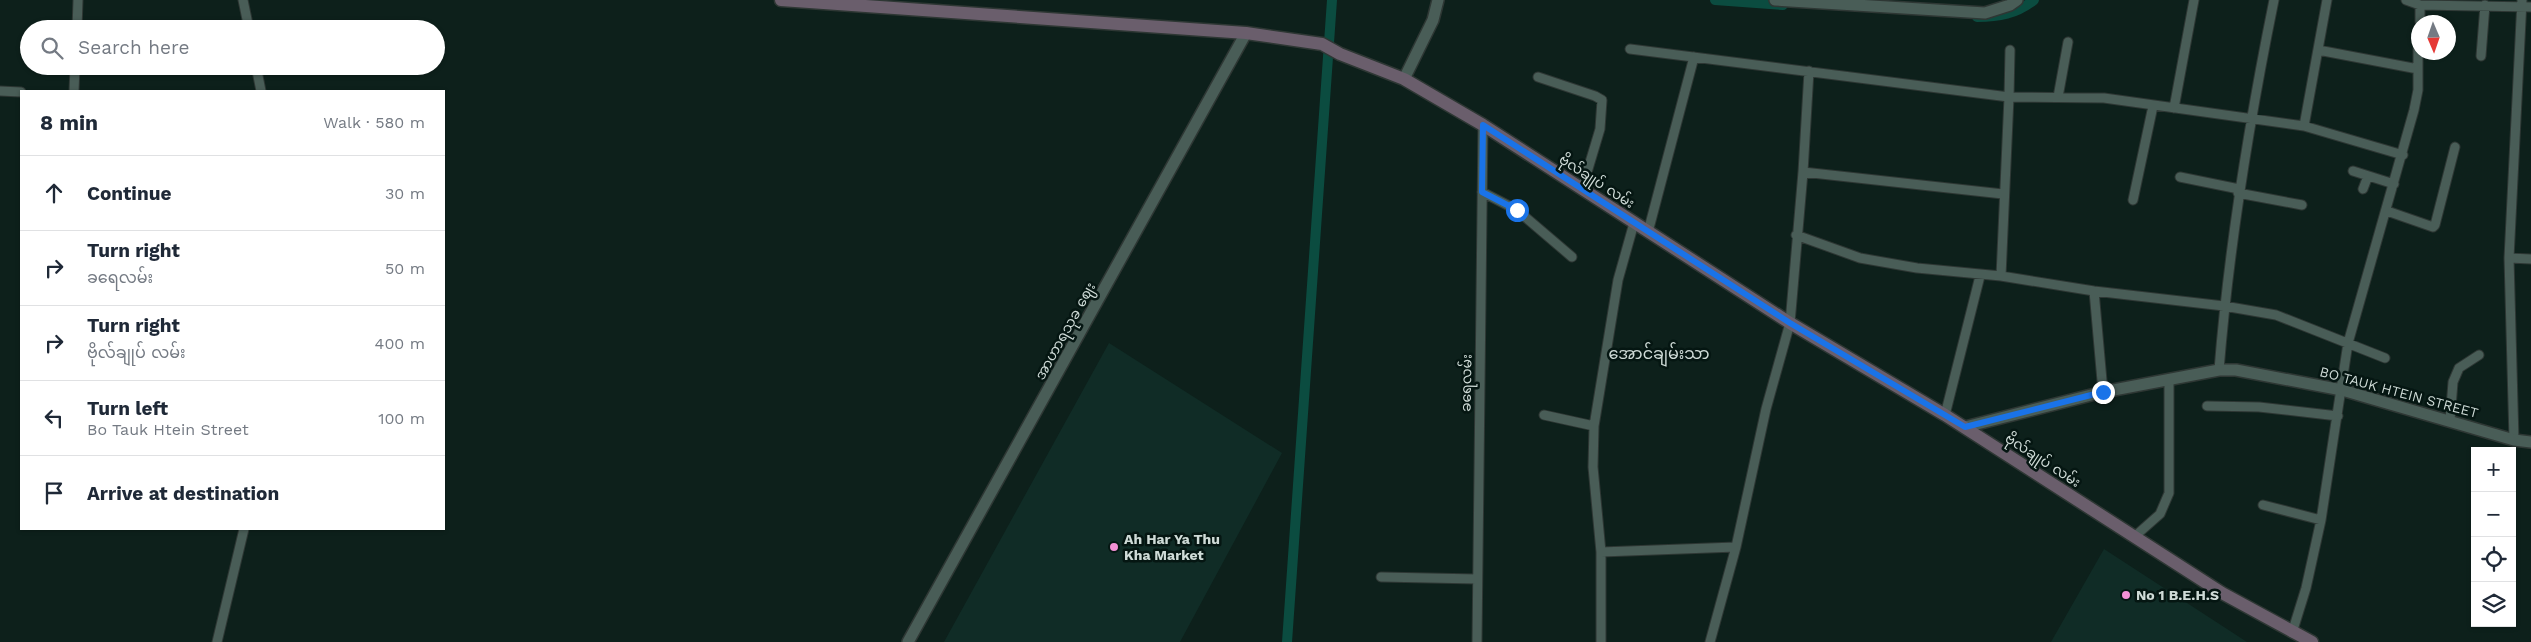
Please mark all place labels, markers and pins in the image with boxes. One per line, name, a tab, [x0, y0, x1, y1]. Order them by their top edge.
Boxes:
place label: Ah Har Ya Thu Kha Market	[1124, 531, 1220, 563]
marker: Ah Har Ya Thu Kha Market	[1108, 541, 1120, 553]
place label: No 1 B.E.H.S	[2136, 587, 2219, 603]
marker: No 1 B.E.H.S	[2120, 589, 2132, 601]

